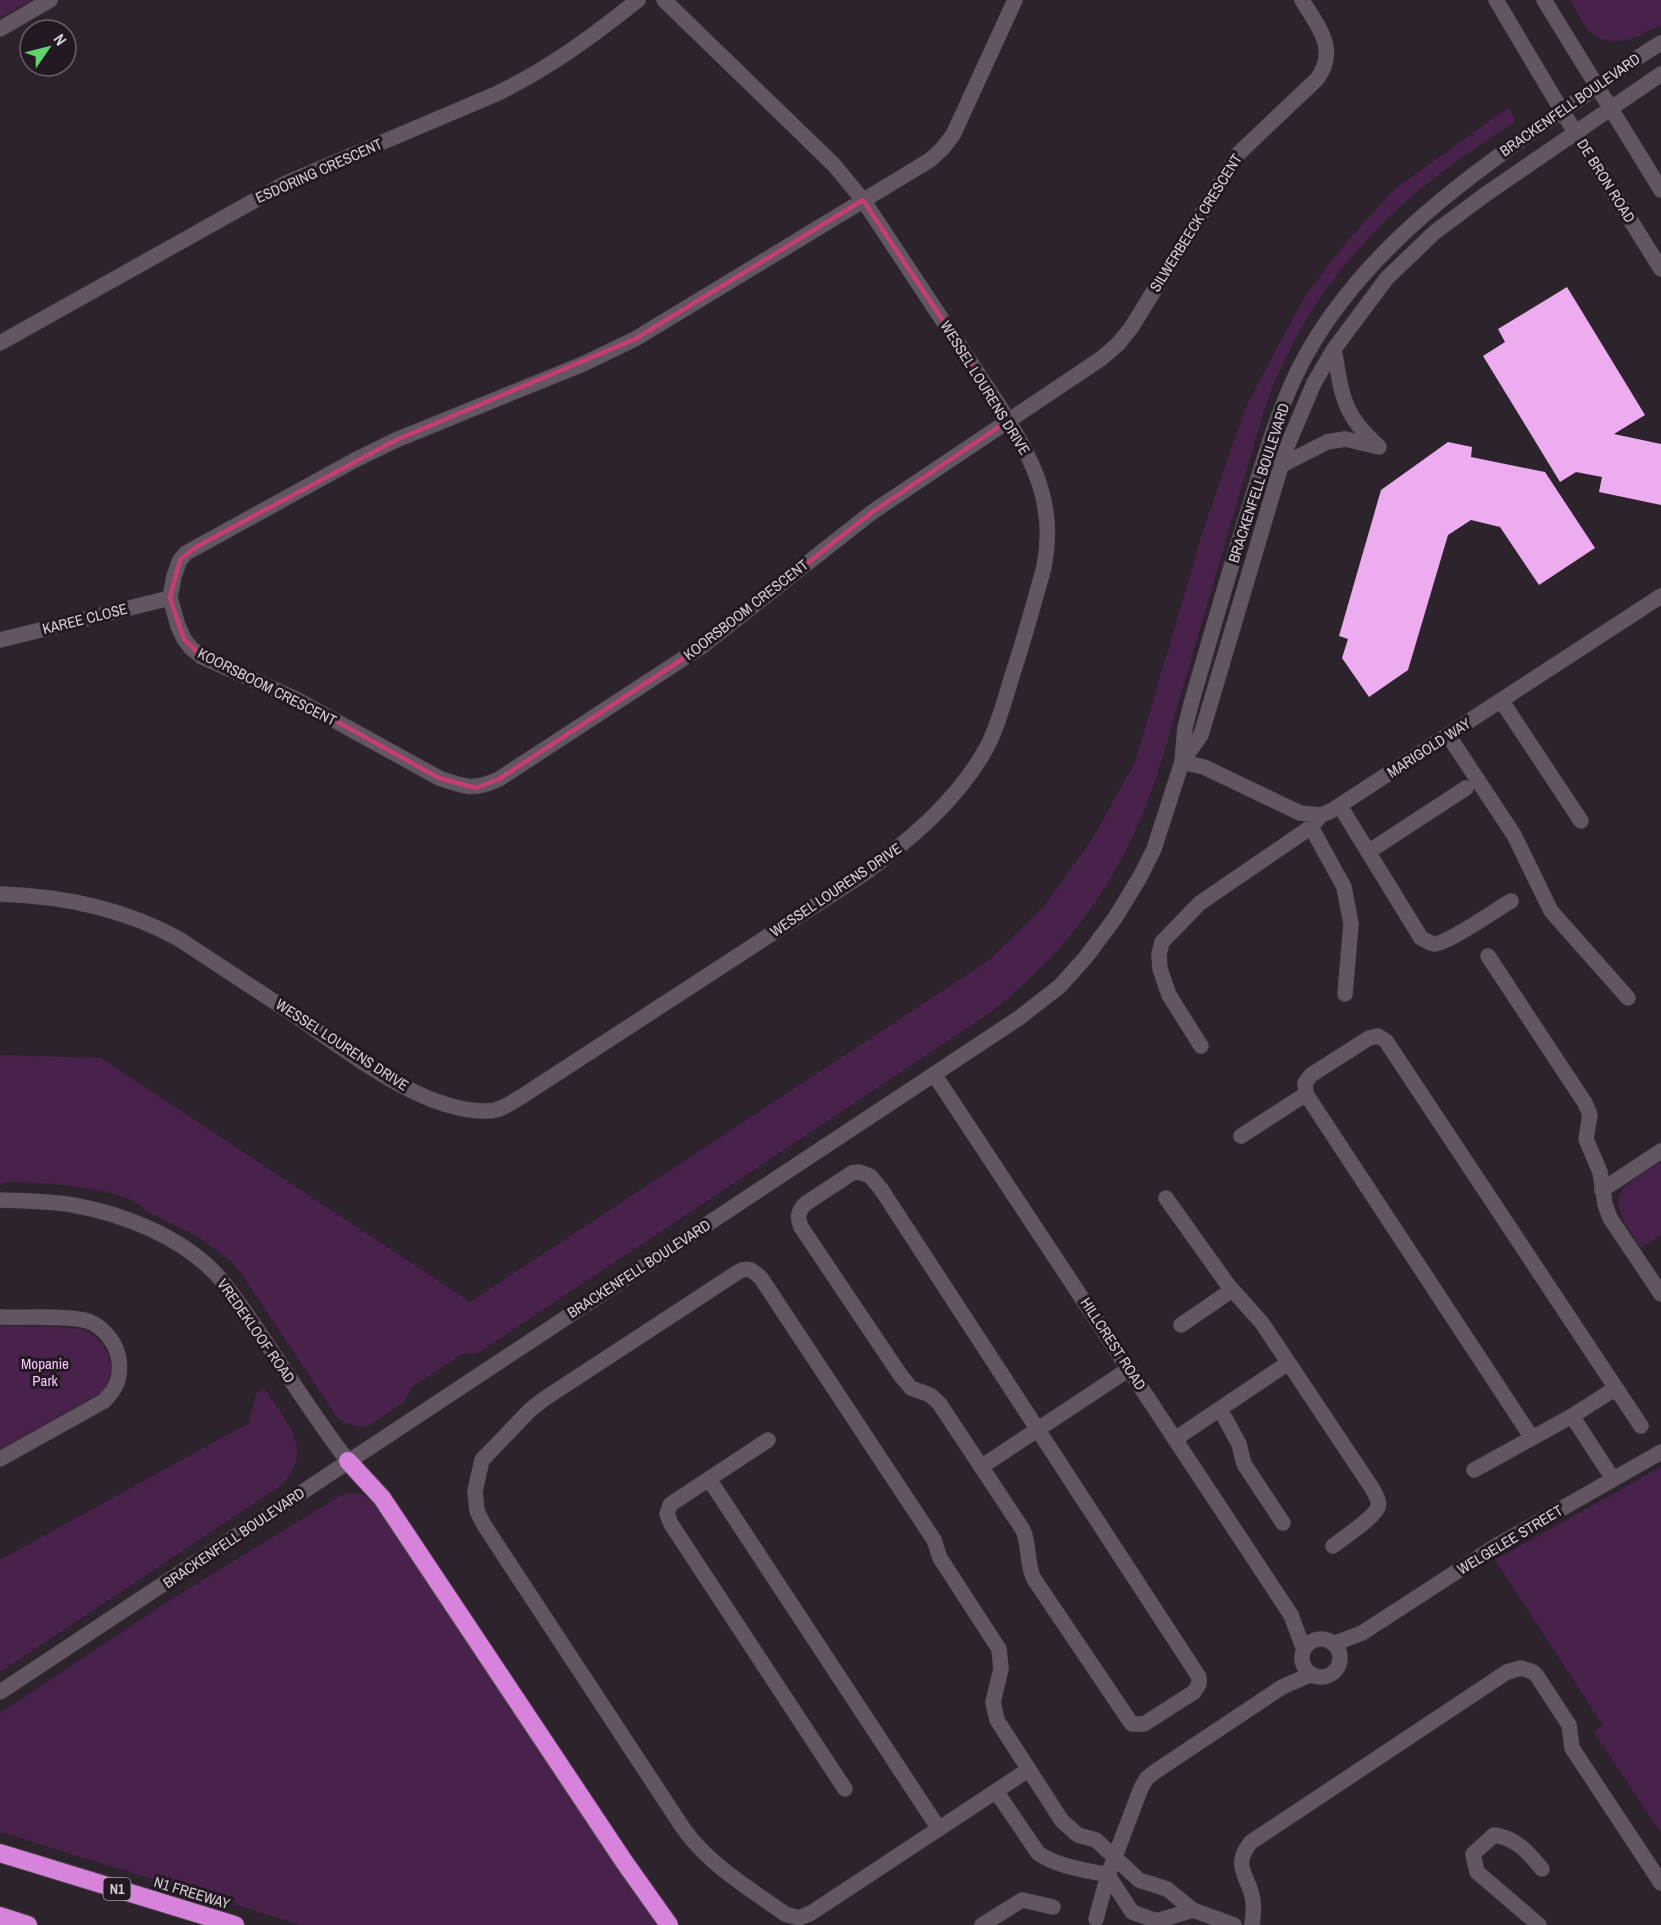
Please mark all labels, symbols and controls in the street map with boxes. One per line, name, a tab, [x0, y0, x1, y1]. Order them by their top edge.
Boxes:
north arrow	[18, 18, 78, 78]
text: N	[49, 29, 72, 50]
street label: BRACKENFELL BOULEVARD	[1495, 48, 1644, 161]
street label: ESDORING CRESCENT	[252, 133, 386, 208]
street label: DE BRON ROAD	[1572, 135, 1641, 227]
street label: SILWERBEECK CRESCENT	[1145, 149, 1247, 296]
street label: WESSEL LOURENS DRIVE	[936, 317, 1035, 459]
street label: BRACKENFELL BOULEVARD	[1223, 400, 1294, 565]
street label: KOORSBOOM CRESCENT	[679, 554, 813, 665]
street label: KAREE CLOSE	[40, 598, 130, 639]
street label: KOORSBOOM CRESCENT	[194, 642, 341, 731]
street label: MARIGOLD WAY	[1383, 712, 1475, 782]
street label: WESSEL LOURENS DRIVE	[766, 838, 906, 942]
street label: WESSEL LOURENS DRIVE	[272, 994, 413, 1096]
street label: BRACKENFELL BOULEVARD	[563, 1214, 714, 1323]
street label: VREDEKLOOF ROAD	[213, 1274, 300, 1387]
street label: HILLCREST ROAD	[1076, 1293, 1151, 1394]
park label: Mopanie Park	[21, 1353, 69, 1391]
street label: BRACKENFELL BOULEVARD	[159, 1482, 309, 1593]
street label: WELGELEE STREET	[1453, 1500, 1567, 1579]
street label: N1 FREEWAY	[151, 1871, 234, 1914]
road number: N1	[104, 1878, 130, 1900]

